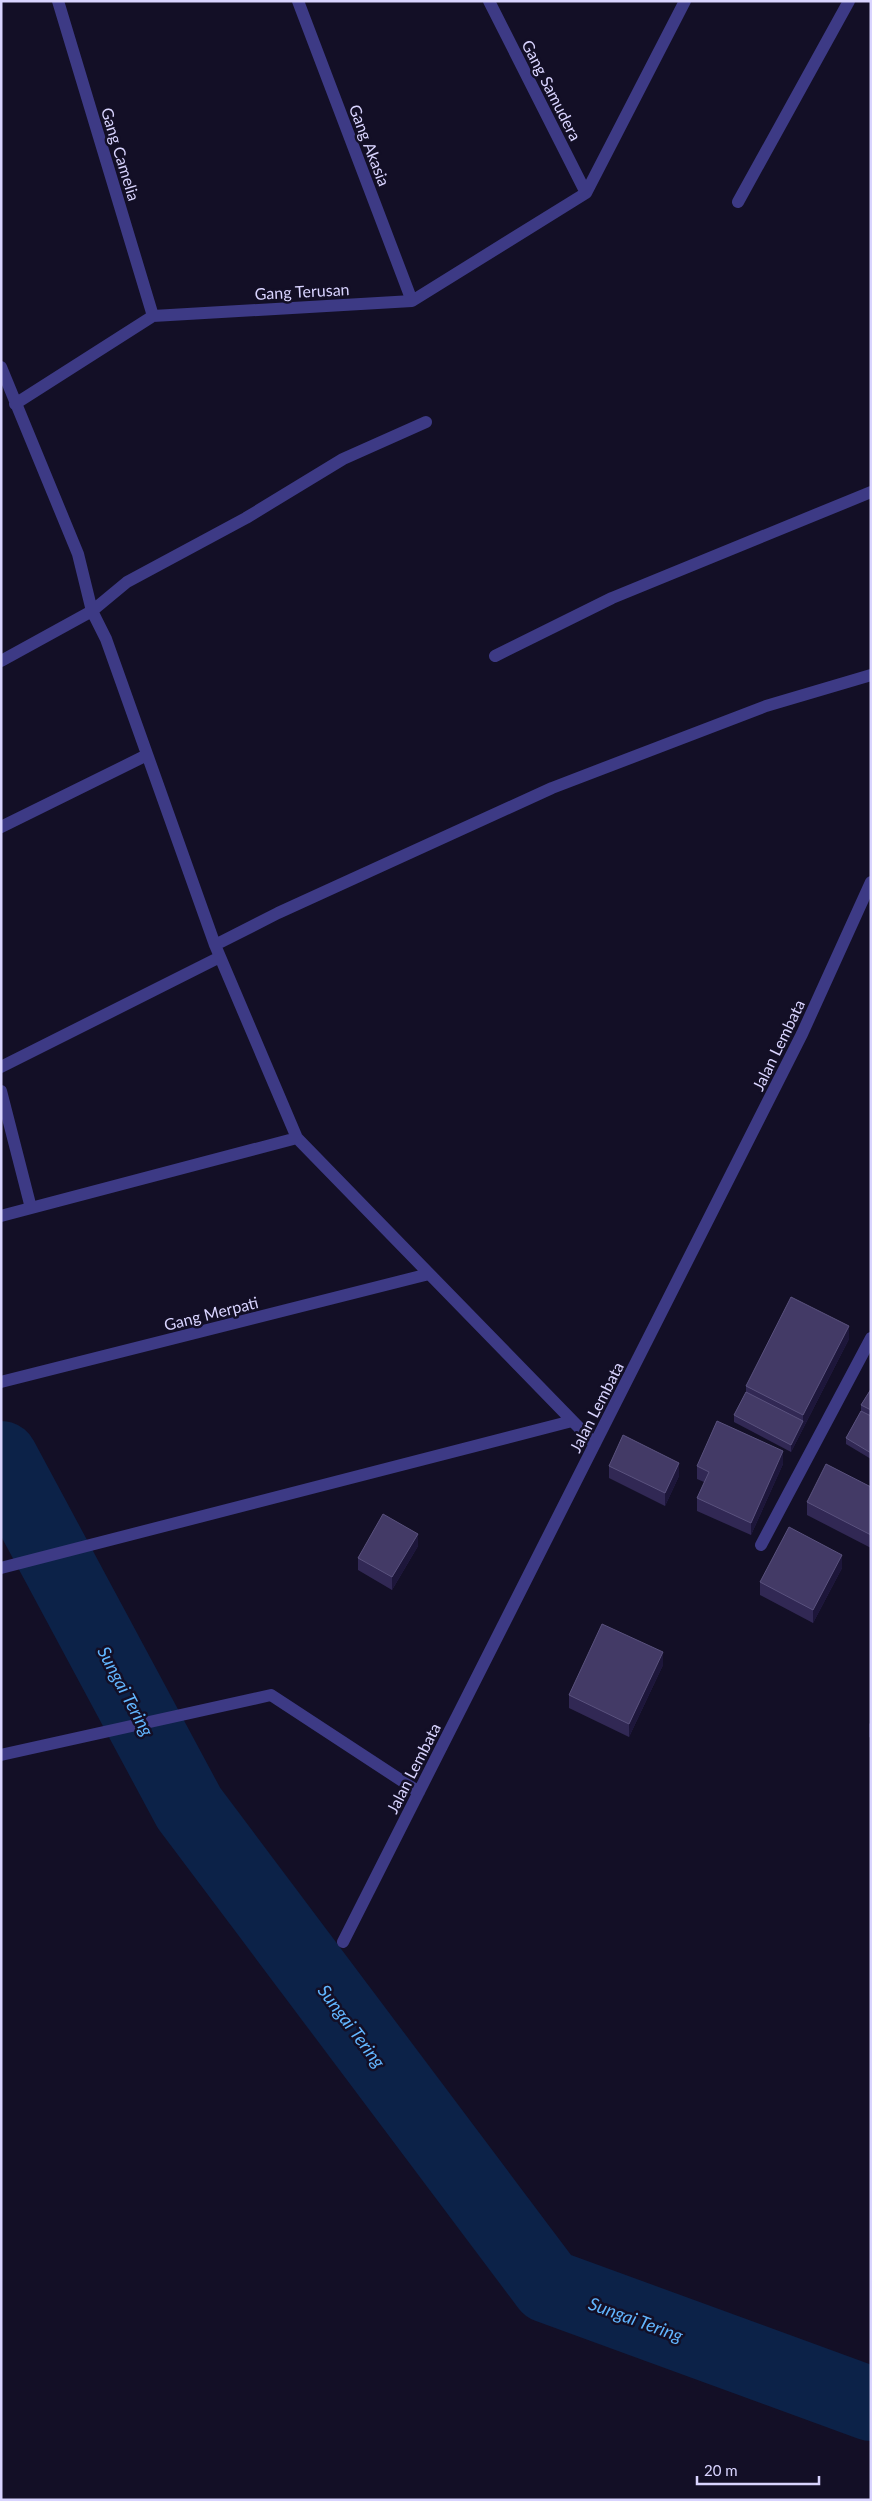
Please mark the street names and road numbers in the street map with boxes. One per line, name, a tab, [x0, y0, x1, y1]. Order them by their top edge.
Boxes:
street label: Gang Samudera	[518, 36, 586, 144]
street label: Gang Akasia	[346, 101, 394, 189]
street label: Gang Camelia	[98, 105, 144, 203]
street label: Gang Terusan	[254, 279, 350, 303]
street label: Jalan Lembata	[748, 996, 808, 1094]
street label: Gang Merpati	[162, 1292, 260, 1334]
street label: Jalan Lembata	[565, 1359, 627, 1455]
street label: Jalan Lembata	[382, 1720, 444, 1816]

